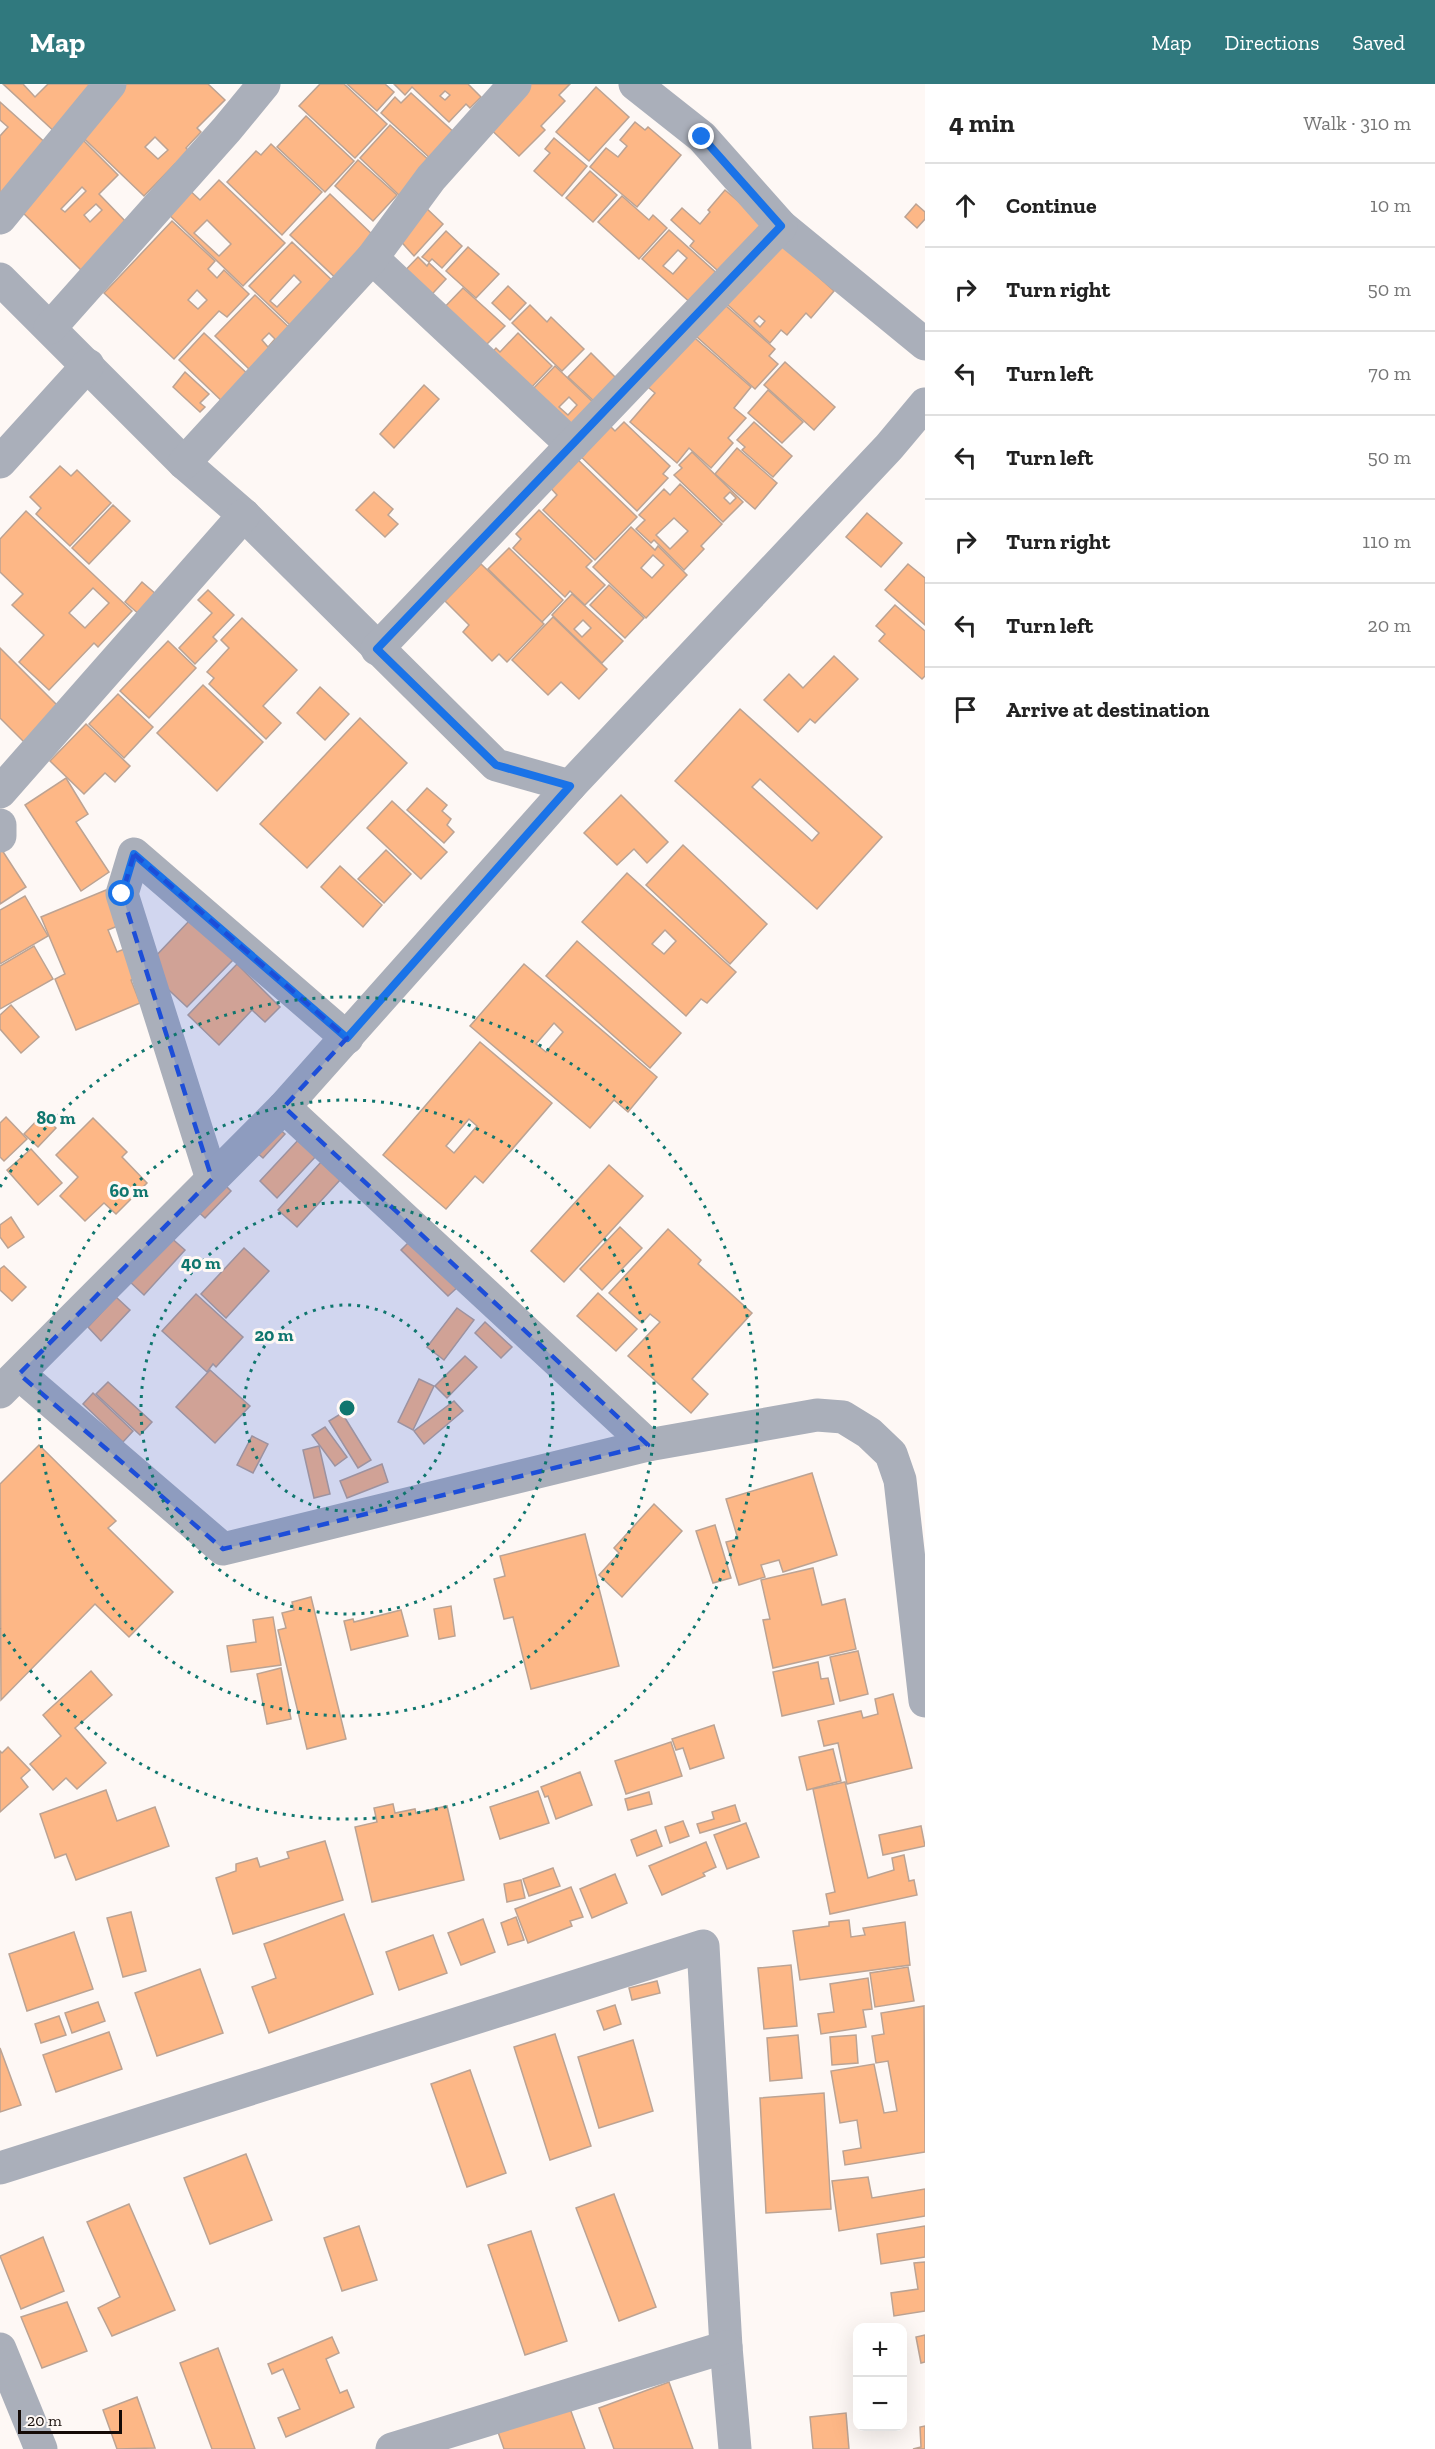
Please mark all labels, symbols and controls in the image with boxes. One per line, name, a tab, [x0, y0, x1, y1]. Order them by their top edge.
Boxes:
text: Map	[30, 26, 85, 59]
text: Map	[1152, 30, 1192, 55]
text: Directions	[1225, 30, 1319, 55]
text: Saved	[1352, 30, 1405, 55]
text: 4 min	[949, 107, 1015, 139]
text: Walk · 310 m	[1304, 111, 1411, 135]
route end	[688, 123, 714, 149]
icon: ahead	[949, 189, 982, 222]
text: Continue	[1006, 192, 1097, 219]
text: 10 m	[1370, 193, 1411, 217]
icon: right	[949, 273, 982, 306]
text: Turn right	[1006, 276, 1110, 303]
text: 50 m	[1367, 277, 1411, 301]
icon: left	[949, 357, 982, 390]
text: Turn left	[1006, 360, 1093, 387]
text: 70 m	[1368, 361, 1411, 385]
icon: left	[949, 441, 982, 474]
text: Turn left	[1006, 444, 1093, 471]
text: 50 m	[1367, 445, 1411, 469]
icon: right	[949, 525, 982, 558]
text: Turn right	[1006, 528, 1110, 555]
text: 110 m	[1362, 529, 1411, 553]
icon: left	[949, 609, 982, 642]
text: Turn left	[1006, 612, 1093, 639]
text: 20 m	[1367, 613, 1411, 637]
icon: arrive	[949, 693, 982, 726]
text: Arrive at destination	[1006, 696, 1209, 723]
route start	[108, 880, 134, 906]
text: 80 m	[36, 1107, 76, 1129]
text: 60 m	[109, 1180, 149, 1202]
text: 40 m	[181, 1252, 221, 1274]
text: 20 m	[254, 1324, 294, 1346]
centre of rings	[337, 1398, 357, 1418]
map controls	[853, 2323, 907, 2431]
button: +	[853, 2323, 907, 2377]
button: −	[853, 2377, 907, 2431]
scale bar	[18, 2407, 122, 2434]
text: 20 m	[27, 2411, 62, 2430]

